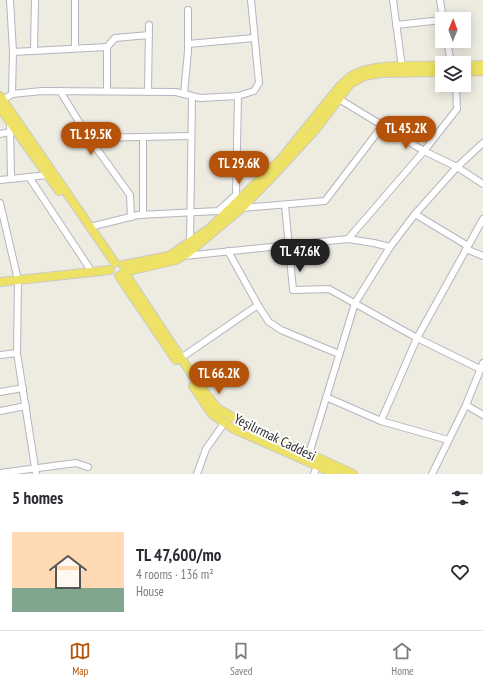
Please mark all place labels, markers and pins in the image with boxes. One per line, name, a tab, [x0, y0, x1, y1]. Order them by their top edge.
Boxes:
pin: TL 45.2K	[365, 116, 447, 150]
pin: TL 19.5K	[50, 122, 132, 156]
pin: TL 29.6K	[198, 151, 280, 185]
pin: TL 47.6K	[259, 239, 341, 273]
pin: TL 66.2K	[178, 361, 260, 395]

